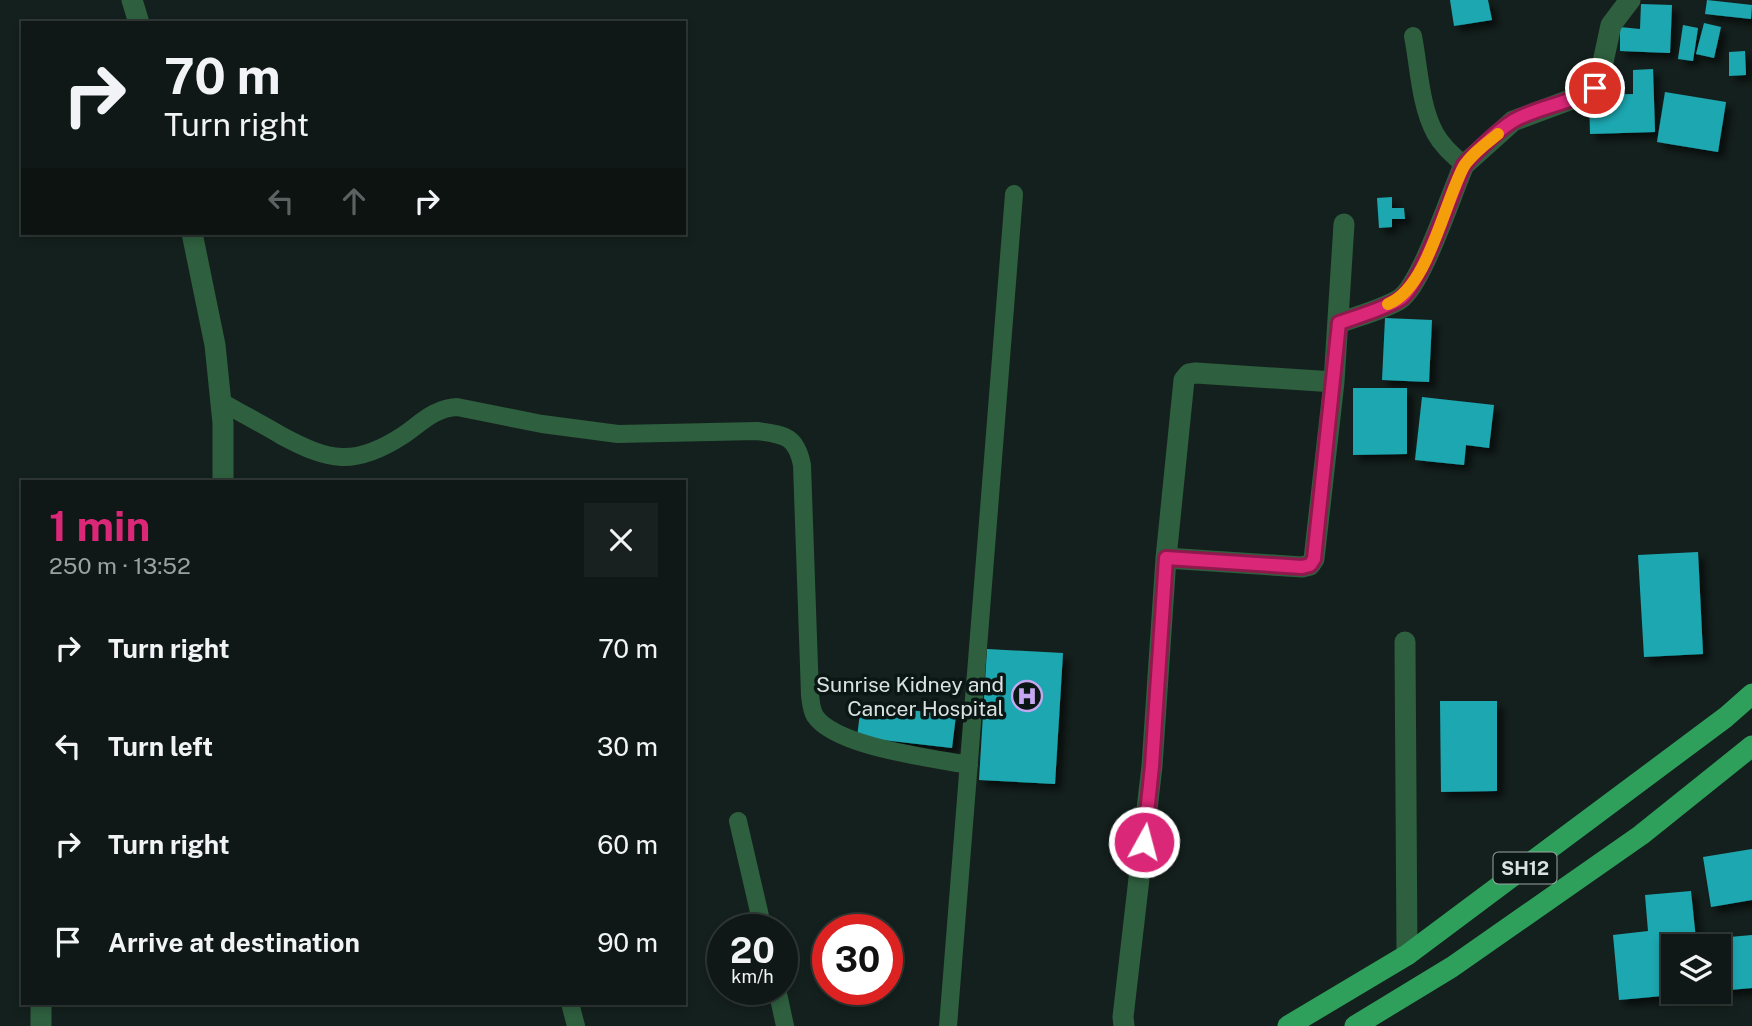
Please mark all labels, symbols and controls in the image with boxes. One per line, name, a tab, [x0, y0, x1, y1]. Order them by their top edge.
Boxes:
text: 70 m	[164, 47, 281, 105]
icon: right	[49, 49, 140, 140]
pin	[1565, 58, 1625, 118]
icon: arrive	[1576, 69, 1614, 107]
text: Turn right	[164, 106, 309, 143]
icon: left	[262, 182, 300, 220]
icon: ahead	[335, 182, 373, 220]
icon: right	[408, 182, 446, 220]
text: 1 min	[49, 501, 150, 550]
button: close	[584, 503, 658, 577]
text: 250 m · 13:52	[49, 552, 191, 579]
icon: right	[49, 629, 87, 667]
text: Turn right	[108, 633, 230, 664]
text: 70 m	[598, 633, 658, 664]
place label: Sunrise Kidney and Cancer Hospital	[816, 672, 1004, 721]
hospital icon: Sunrise Kidney and Cancer Hospital	[1010, 679, 1044, 713]
icon: left	[49, 727, 87, 765]
text: Turn left	[108, 731, 213, 762]
text: 30 m	[597, 731, 658, 762]
position arrow	[1107, 805, 1181, 879]
icon: right	[49, 825, 87, 863]
text: Turn right	[108, 829, 230, 860]
text: 60 m	[597, 829, 658, 860]
road number: SH12	[1494, 852, 1556, 884]
speed limit sign: 30	[812, 914, 903, 1005]
icon: arrive	[49, 923, 87, 961]
text: Arrive at destination	[108, 927, 360, 958]
text: 90 m	[597, 927, 658, 958]
text: 20	[730, 930, 775, 971]
map controls	[1661, 934, 1731, 1004]
button: layers	[1661, 934, 1731, 1004]
text: km/h	[731, 966, 774, 987]

